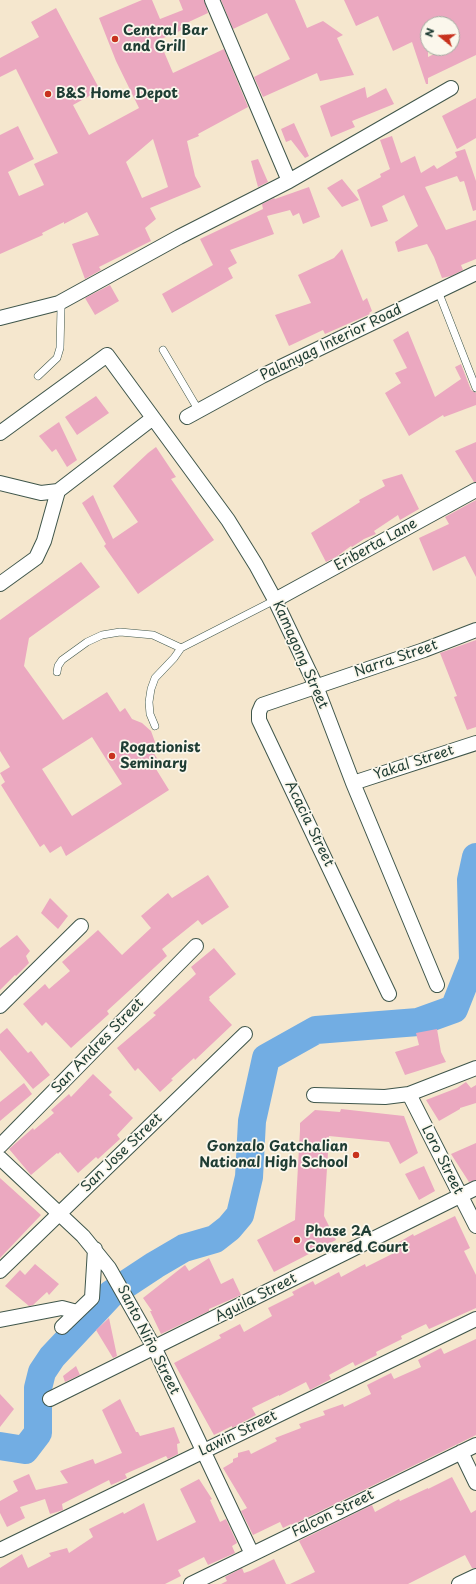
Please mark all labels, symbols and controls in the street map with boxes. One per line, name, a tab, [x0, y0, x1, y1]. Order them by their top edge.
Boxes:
north arrow	[420, 16, 460, 56]
place label: Central Bar and Grill	[123, 23, 208, 56]
text: N	[420, 26, 438, 39]
marker: Central Bar and Grill	[110, 34, 120, 44]
place label: B&S Home Depot	[56, 86, 178, 102]
marker: B&S Home Depot	[43, 89, 53, 99]
street label: Palanyag Interior Road	[257, 301, 405, 385]
street label: Eriberta Lane	[332, 515, 420, 575]
street label: Kamagong Street	[269, 598, 331, 712]
street label: Narra Street	[352, 637, 440, 681]
place label: Rogationist Seminary	[120, 740, 201, 772]
street label: Yakal Street	[372, 742, 456, 784]
marker: Rogationist Seminary	[107, 751, 117, 761]
street label: Acacia Street	[281, 778, 337, 870]
street label: San Andres Street	[48, 995, 148, 1097]
street label: San Jose Street	[78, 1110, 166, 1196]
street label: Loro Street	[417, 1123, 467, 1197]
place label: Gonzalo Gatchalian National High School	[199, 1139, 348, 1172]
marker: Gonzalo Gatchalian National High School	[351, 1150, 361, 1160]
place label: Phase 2A Covered Court	[305, 1224, 409, 1256]
marker: Phase 2A Covered Court	[292, 1235, 302, 1245]
street label: Aguila Street	[212, 1270, 300, 1326]
street label: Santo Niño Street	[113, 1282, 183, 1398]
street label: Lawin Street	[196, 1408, 280, 1460]
street label: Falcon Street	[289, 1487, 377, 1541]

